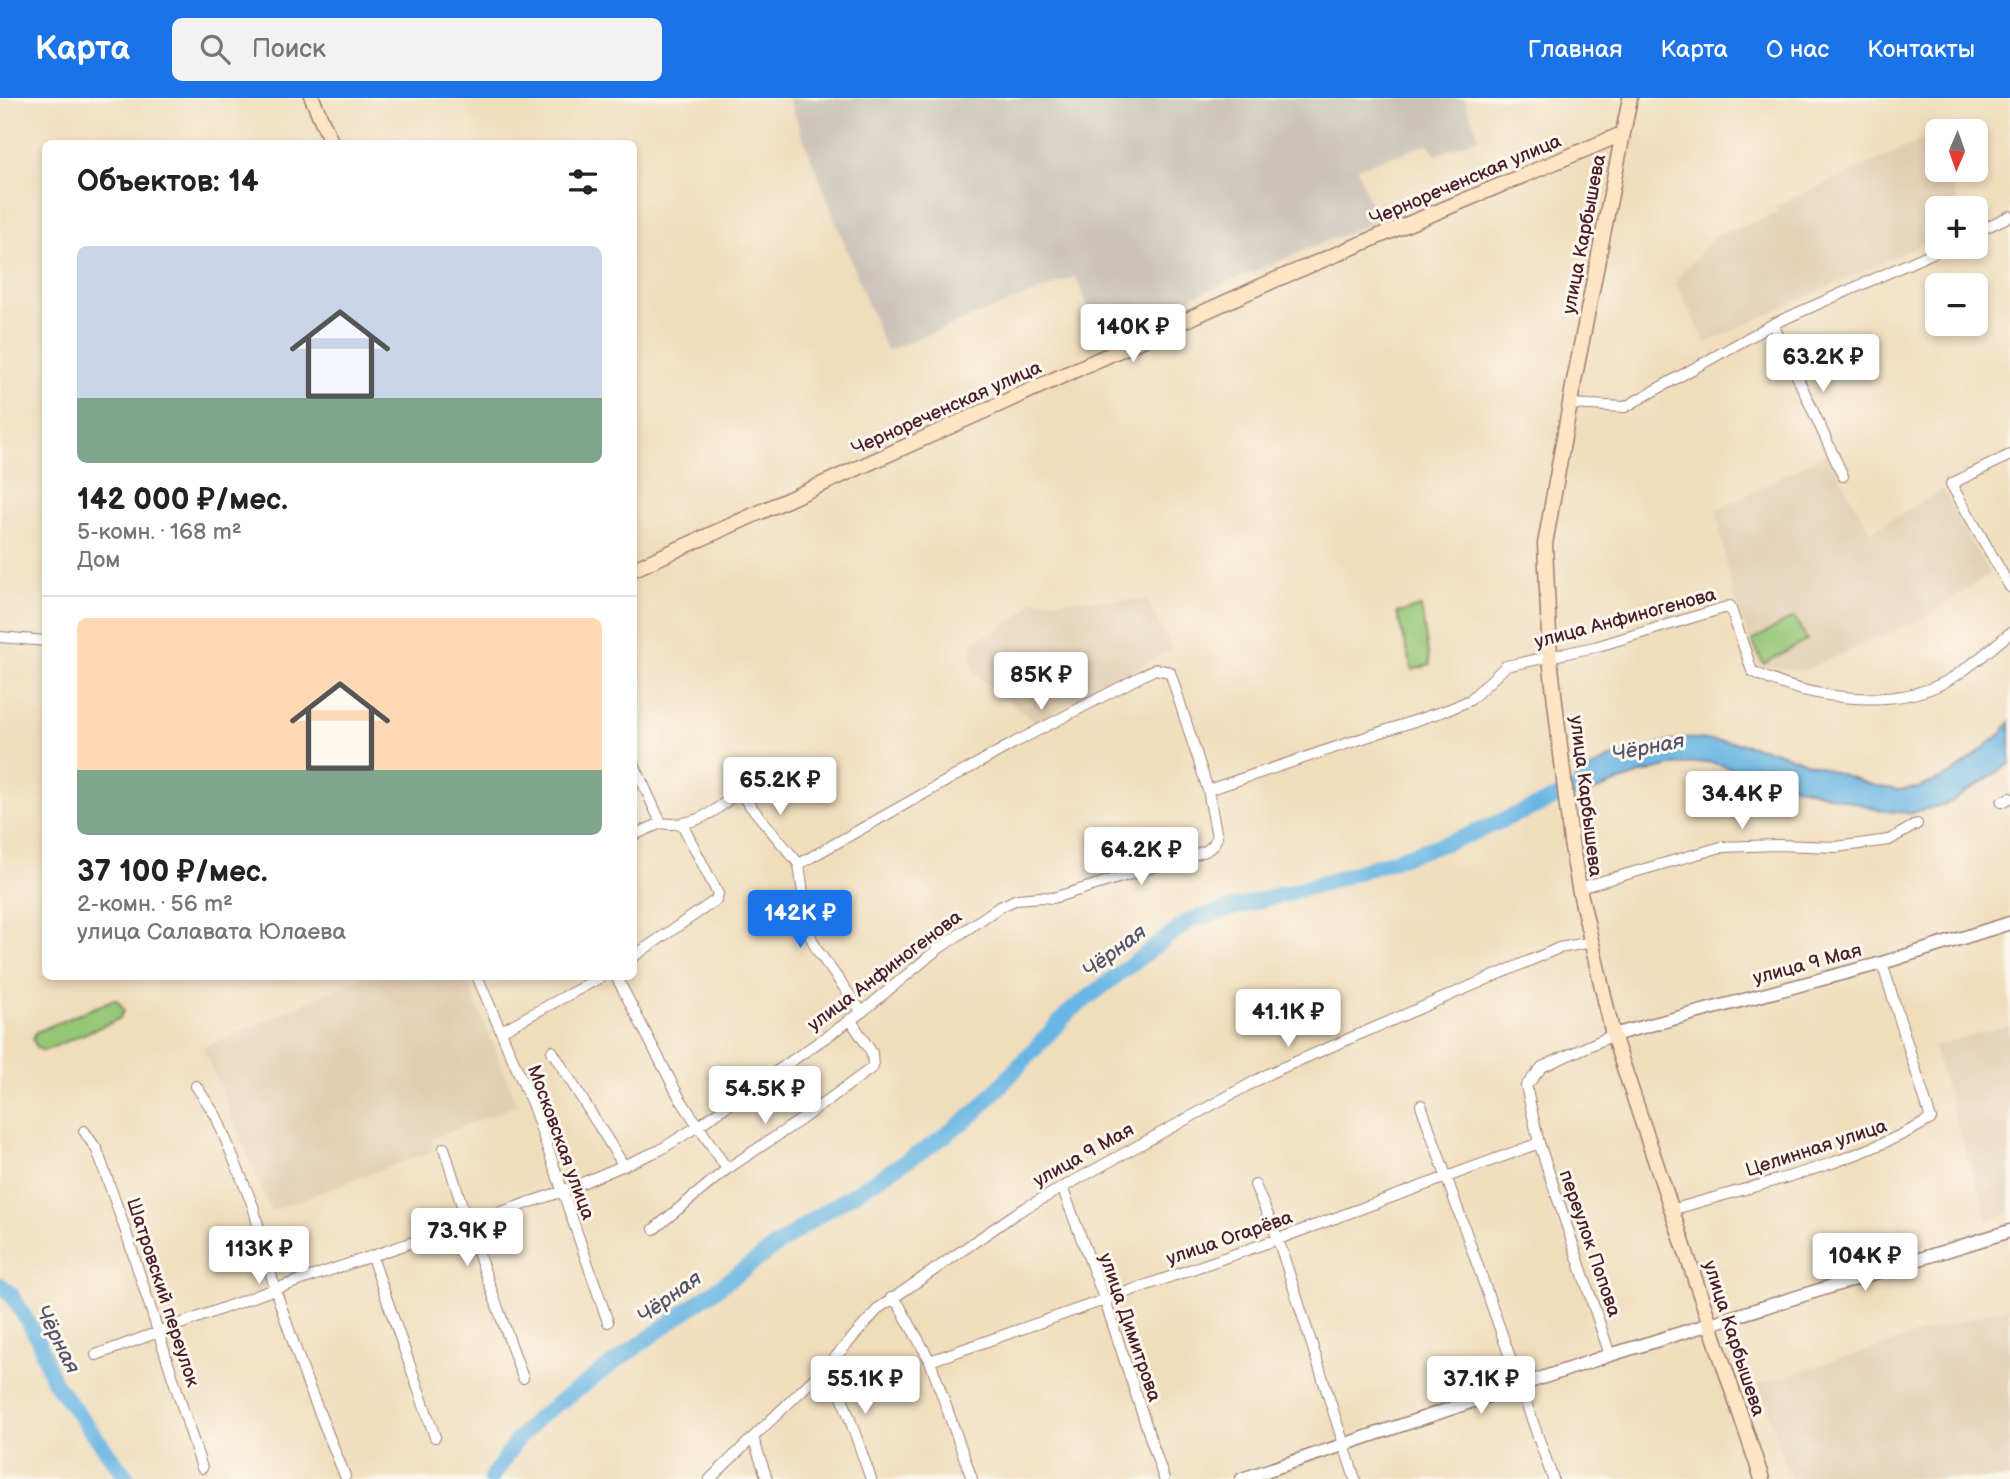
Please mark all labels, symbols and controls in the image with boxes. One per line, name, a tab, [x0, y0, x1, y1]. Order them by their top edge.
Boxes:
search box	[172, 18, 662, 81]
text: Карта	[35, 29, 130, 69]
icon: search	[196, 30, 234, 68]
text: Поиск	[252, 34, 326, 65]
text: Главная	[1528, 35, 1622, 64]
text: Карта	[1660, 35, 1728, 64]
text: О нас	[1766, 35, 1829, 64]
text: Контакты	[1867, 35, 1975, 64]
north arrow	[1925, 119, 1988, 182]
map controls	[1925, 119, 1988, 336]
street label: Чернореченская улица	[1366, 130, 1565, 231]
street label: улица Карбышева	[1558, 152, 1611, 316]
icon: filters	[564, 163, 602, 201]
text: Объектов: 14	[77, 164, 259, 200]
button: +	[1925, 196, 1988, 259]
button: −	[1925, 273, 1988, 336]
icon: home	[277, 291, 403, 417]
pin: 140K ₽	[1076, 304, 1190, 364]
text: 140K ₽	[1097, 313, 1169, 341]
pin: 63.2K ₽	[1758, 334, 1888, 394]
text: 63.2K ₽	[1782, 343, 1864, 371]
street label: Чернореченская улица	[848, 356, 1045, 461]
text: 142 000 ₽/мес.	[77, 482, 288, 518]
text: 5-комн. · 168 m²	[77, 518, 242, 546]
text: Дом	[77, 546, 120, 574]
street label: улица Анфиногенова	[1532, 583, 1719, 654]
pin: 85K ₽	[992, 652, 1090, 712]
text: 85K ₽	[1010, 661, 1072, 689]
icon: home	[277, 663, 403, 789]
street label: улица Карбышева	[1564, 714, 1607, 878]
water label: Чёрная	[1610, 728, 1687, 767]
pin: 65.2K ₽	[715, 758, 845, 817]
text: 65.2K ₽	[739, 766, 821, 794]
pin: 34.4K ₽	[1677, 772, 1807, 831]
text: 34.4K ₽	[1702, 780, 1782, 808]
pin: 64.2K ₽	[1076, 828, 1206, 887]
text: 64.2K ₽	[1100, 836, 1182, 864]
text: 37 100 ₽/мес.	[77, 854, 268, 890]
text: 2-комн. · 56 m²	[77, 890, 233, 918]
pin: 142K ₽	[743, 890, 857, 950]
text: 142K ₽	[764, 899, 836, 927]
street label: улица Анфиногенова	[803, 906, 966, 1037]
text: улица Салавата Юлаева	[77, 918, 346, 946]
water label: Чёрная	[1077, 919, 1151, 983]
street label: улица 9 Мая	[1751, 939, 1864, 990]
pin: 41.1K ₽	[1223, 990, 1353, 1049]
text: 41.1K ₽	[1252, 998, 1324, 1026]
street label: Московская улица	[522, 1062, 599, 1223]
pin: 54.5K ₽	[700, 1066, 830, 1126]
text: 54.5K ₽	[725, 1075, 805, 1103]
street label: Целинная улица	[1743, 1115, 1890, 1182]
street label: улица 9 Мая	[1029, 1118, 1138, 1192]
street label: переулок Попова	[1554, 1167, 1625, 1320]
street label: Шатровский переулок	[121, 1195, 204, 1390]
street label: улица Огарёва	[1163, 1206, 1296, 1271]
pin: 73.9K ₽	[402, 1208, 532, 1268]
text: 73.9K ₽	[427, 1217, 507, 1245]
pin: 113K ₽	[202, 1226, 316, 1286]
pin: 104K ₽	[1808, 1234, 1922, 1293]
text: 113K ₽	[225, 1235, 293, 1263]
text: 104K ₽	[1829, 1242, 1901, 1270]
street label: улица Димитрова	[1093, 1250, 1166, 1405]
street label: улица Карбышева	[1698, 1258, 1770, 1419]
water label: Чёрная	[632, 1266, 707, 1329]
water label: Чёрная	[30, 1301, 86, 1378]
pin: 55.1K ₽	[800, 1356, 930, 1416]
pin: 37.1K ₽	[1416, 1356, 1546, 1416]
text: 55.1K ₽	[827, 1365, 903, 1393]
text: 37.1K ₽	[1443, 1365, 1519, 1393]

